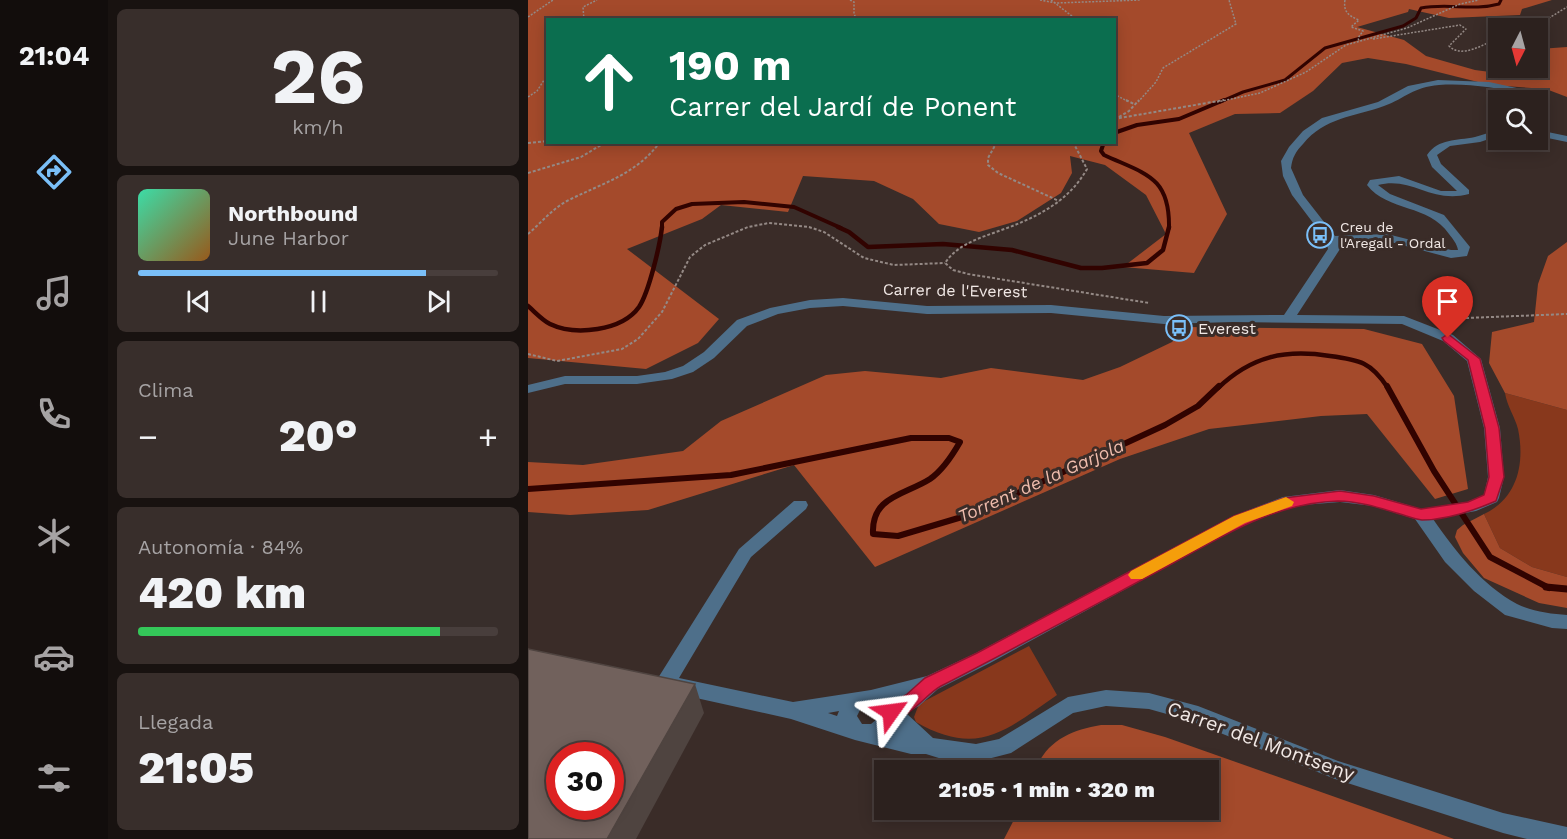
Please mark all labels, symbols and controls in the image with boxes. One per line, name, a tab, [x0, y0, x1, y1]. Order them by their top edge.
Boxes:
north arrow	[1488, 18, 1548, 78]
map controls	[1488, 18, 1548, 150]
text: 26	[271, 30, 365, 122]
text: 21:04	[19, 40, 89, 72]
text: 190 m	[669, 41, 792, 90]
icon: ahead	[570, 42, 648, 120]
button: search	[1488, 90, 1548, 150]
text: Carrer del Jardí de Ponent	[669, 91, 1016, 123]
text: km/h	[292, 115, 344, 139]
icon: directions	[33, 151, 75, 193]
text: Northbound	[228, 201, 358, 226]
place label: Creu de l'Aregall - Ordal	[1340, 219, 1446, 251]
bus stop icon: Creu de l'Aregall - Ordal	[1305, 220, 1335, 250]
text: June Harbor	[228, 226, 349, 250]
icon: music	[33, 272, 75, 314]
pin	[1422, 276, 1473, 338]
street label: Carrer de l'Everest	[883, 280, 1028, 301]
icon: previous	[182, 285, 215, 318]
icon: pause	[302, 285, 335, 318]
icon: next	[422, 285, 455, 318]
icon: arrive	[1431, 285, 1464, 318]
bus stop icon: Everest	[1164, 313, 1194, 343]
place label: Everest	[1198, 319, 1256, 338]
text: Clima	[138, 378, 194, 402]
icon: phone	[33, 393, 75, 435]
text: 20°	[278, 409, 358, 462]
text: −	[138, 417, 158, 456]
text: +	[478, 417, 498, 456]
water label: Torrent de la Garjola	[954, 434, 1127, 527]
icon: climate	[33, 515, 75, 557]
text: Autonomía · 84%	[138, 535, 303, 559]
text: 420 km	[138, 566, 306, 619]
icon: car	[33, 636, 75, 678]
position arrow	[859, 680, 923, 744]
street label: Carrer del Montseny	[1164, 696, 1359, 786]
text: Llegada	[138, 710, 213, 734]
text: 21:05	[138, 741, 254, 794]
speed limit sign: 30	[546, 742, 624, 820]
icon: filters	[33, 757, 75, 799]
text: 21:05 · 1 min · 320 m	[938, 777, 1155, 802]

